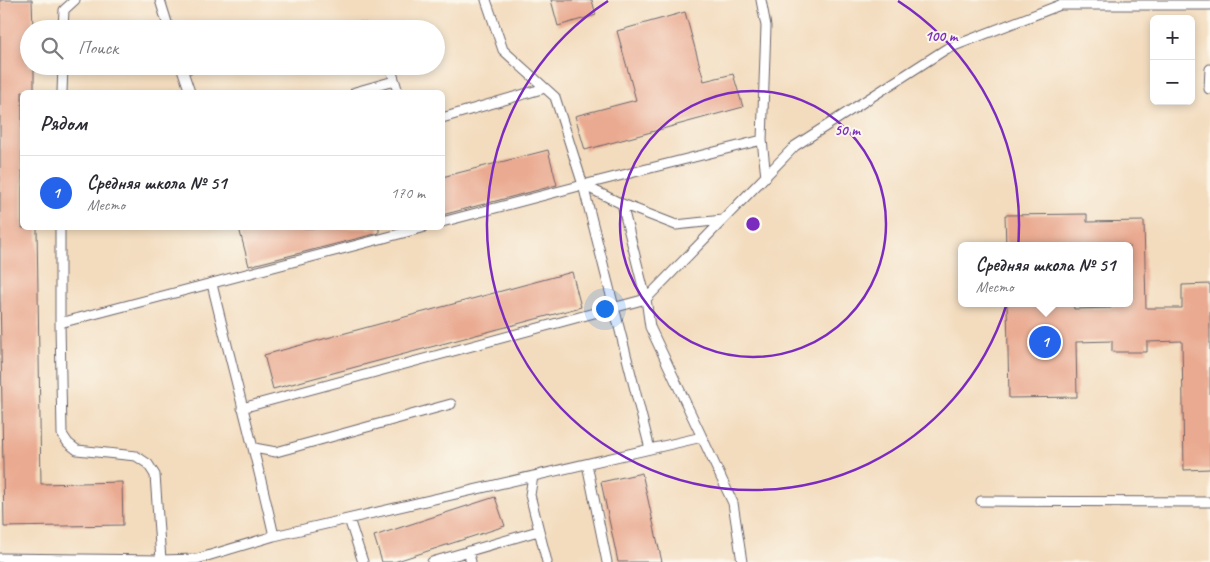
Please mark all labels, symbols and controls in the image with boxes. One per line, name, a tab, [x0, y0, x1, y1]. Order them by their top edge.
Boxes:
map controls	[1150, 15, 1195, 105]
button: +	[1150, 15, 1195, 60]
search box	[20, 20, 445, 75]
text: 100 m	[925, 27, 959, 46]
icon: search	[38, 34, 66, 62]
text: Поиск	[78, 36, 118, 60]
button: −	[1150, 60, 1195, 105]
text: Рядом	[40, 110, 87, 136]
text: 50 m	[834, 121, 861, 140]
text: Средняя школа № 51	[87, 171, 227, 195]
text: 1	[52, 183, 60, 203]
text: 170 m	[391, 183, 425, 203]
text: Место	[87, 195, 125, 215]
centre of rings	[744, 215, 762, 233]
popup	[958, 242, 1133, 307]
text: Средняя школа № 51	[976, 253, 1115, 277]
text: Место	[976, 277, 1014, 297]
your location	[592, 296, 618, 322]
pin: 1	[1029, 323, 1061, 361]

